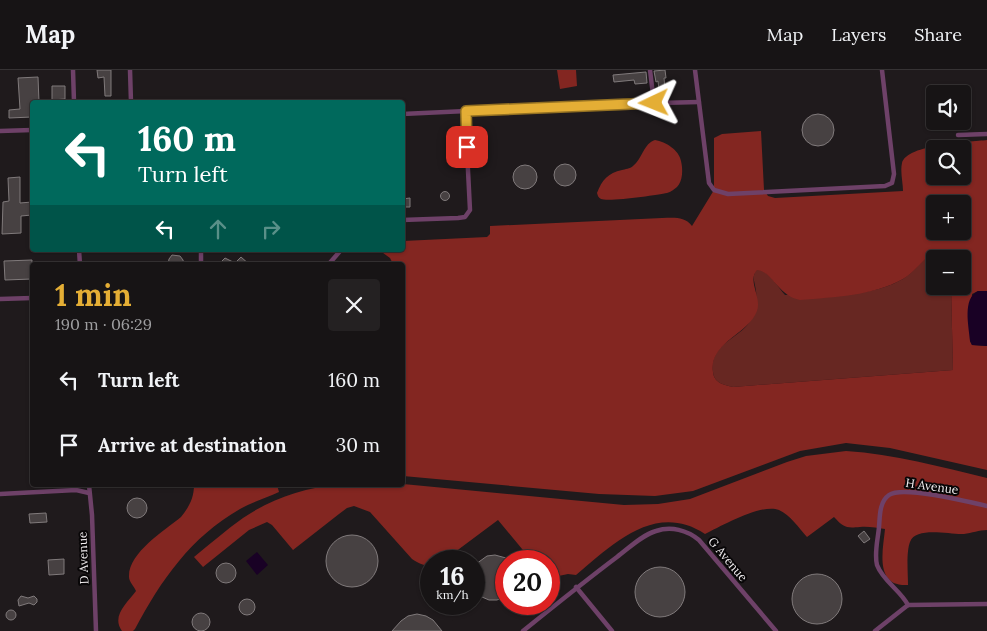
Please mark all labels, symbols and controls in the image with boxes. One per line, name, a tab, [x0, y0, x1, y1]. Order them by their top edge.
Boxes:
text: Map	[25, 19, 75, 50]
text: Map	[767, 23, 803, 46]
text: Layers	[831, 23, 886, 46]
text: Share	[914, 23, 962, 46]
position arrow	[627, 76, 679, 128]
map controls	[926, 85, 971, 295]
button: sound	[926, 85, 971, 130]
text: 160 m	[138, 116, 236, 161]
icon: left	[55, 120, 120, 185]
pin	[446, 126, 488, 168]
icon: arrive	[453, 133, 481, 161]
button: search	[926, 140, 971, 185]
text: Turn left	[138, 160, 228, 188]
button: +	[926, 195, 971, 240]
icon: left	[151, 215, 179, 243]
icon: ahead	[204, 215, 232, 243]
icon: right	[257, 215, 285, 243]
button: −	[926, 250, 971, 295]
text: 1 min	[55, 276, 132, 314]
button: close	[328, 279, 380, 331]
text: 190 m · 06:29	[55, 314, 152, 334]
icon: left	[55, 366, 83, 394]
text: Turn left	[98, 368, 179, 392]
text: 160 m	[328, 368, 380, 392]
icon: arrive	[55, 431, 83, 459]
text: Arrive at destination	[98, 433, 287, 457]
text: 30 m	[336, 433, 380, 457]
street label: H Avenue	[905, 475, 960, 497]
street label: D Avenue	[75, 531, 91, 585]
street label: G Avenue	[705, 534, 751, 585]
speed limit sign: 20	[495, 550, 560, 615]
text: 16	[440, 560, 465, 592]
text: km/h	[436, 587, 469, 602]

